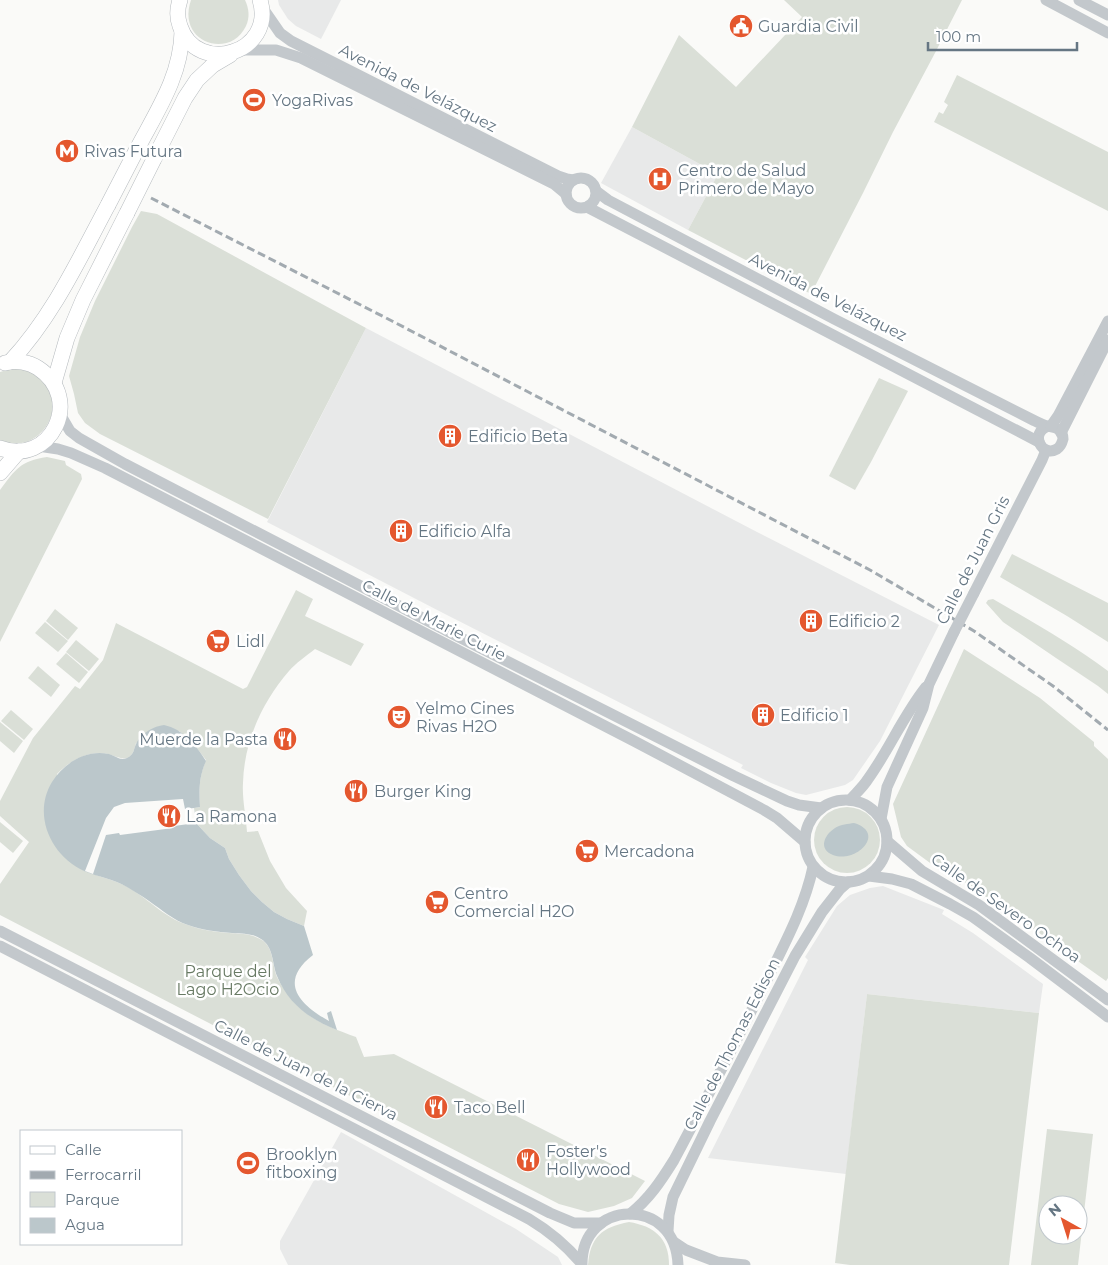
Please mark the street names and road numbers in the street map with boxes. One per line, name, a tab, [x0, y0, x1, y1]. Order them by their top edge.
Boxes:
street label: Avenida de Velázquez	[336, 40, 500, 136]
street label: Avenida de Velázquez	[746, 249, 910, 345]
street label: Calle de Juan Gris	[932, 492, 1014, 627]
street label: Calle de Marie Curie	[359, 575, 509, 665]
street label: Calle de Severo Ochoa	[928, 849, 1084, 967]
street label: Calle de Thomas Edison	[680, 955, 784, 1133]
street label: Calle de Juan de la Cierva	[211, 1015, 401, 1125]

